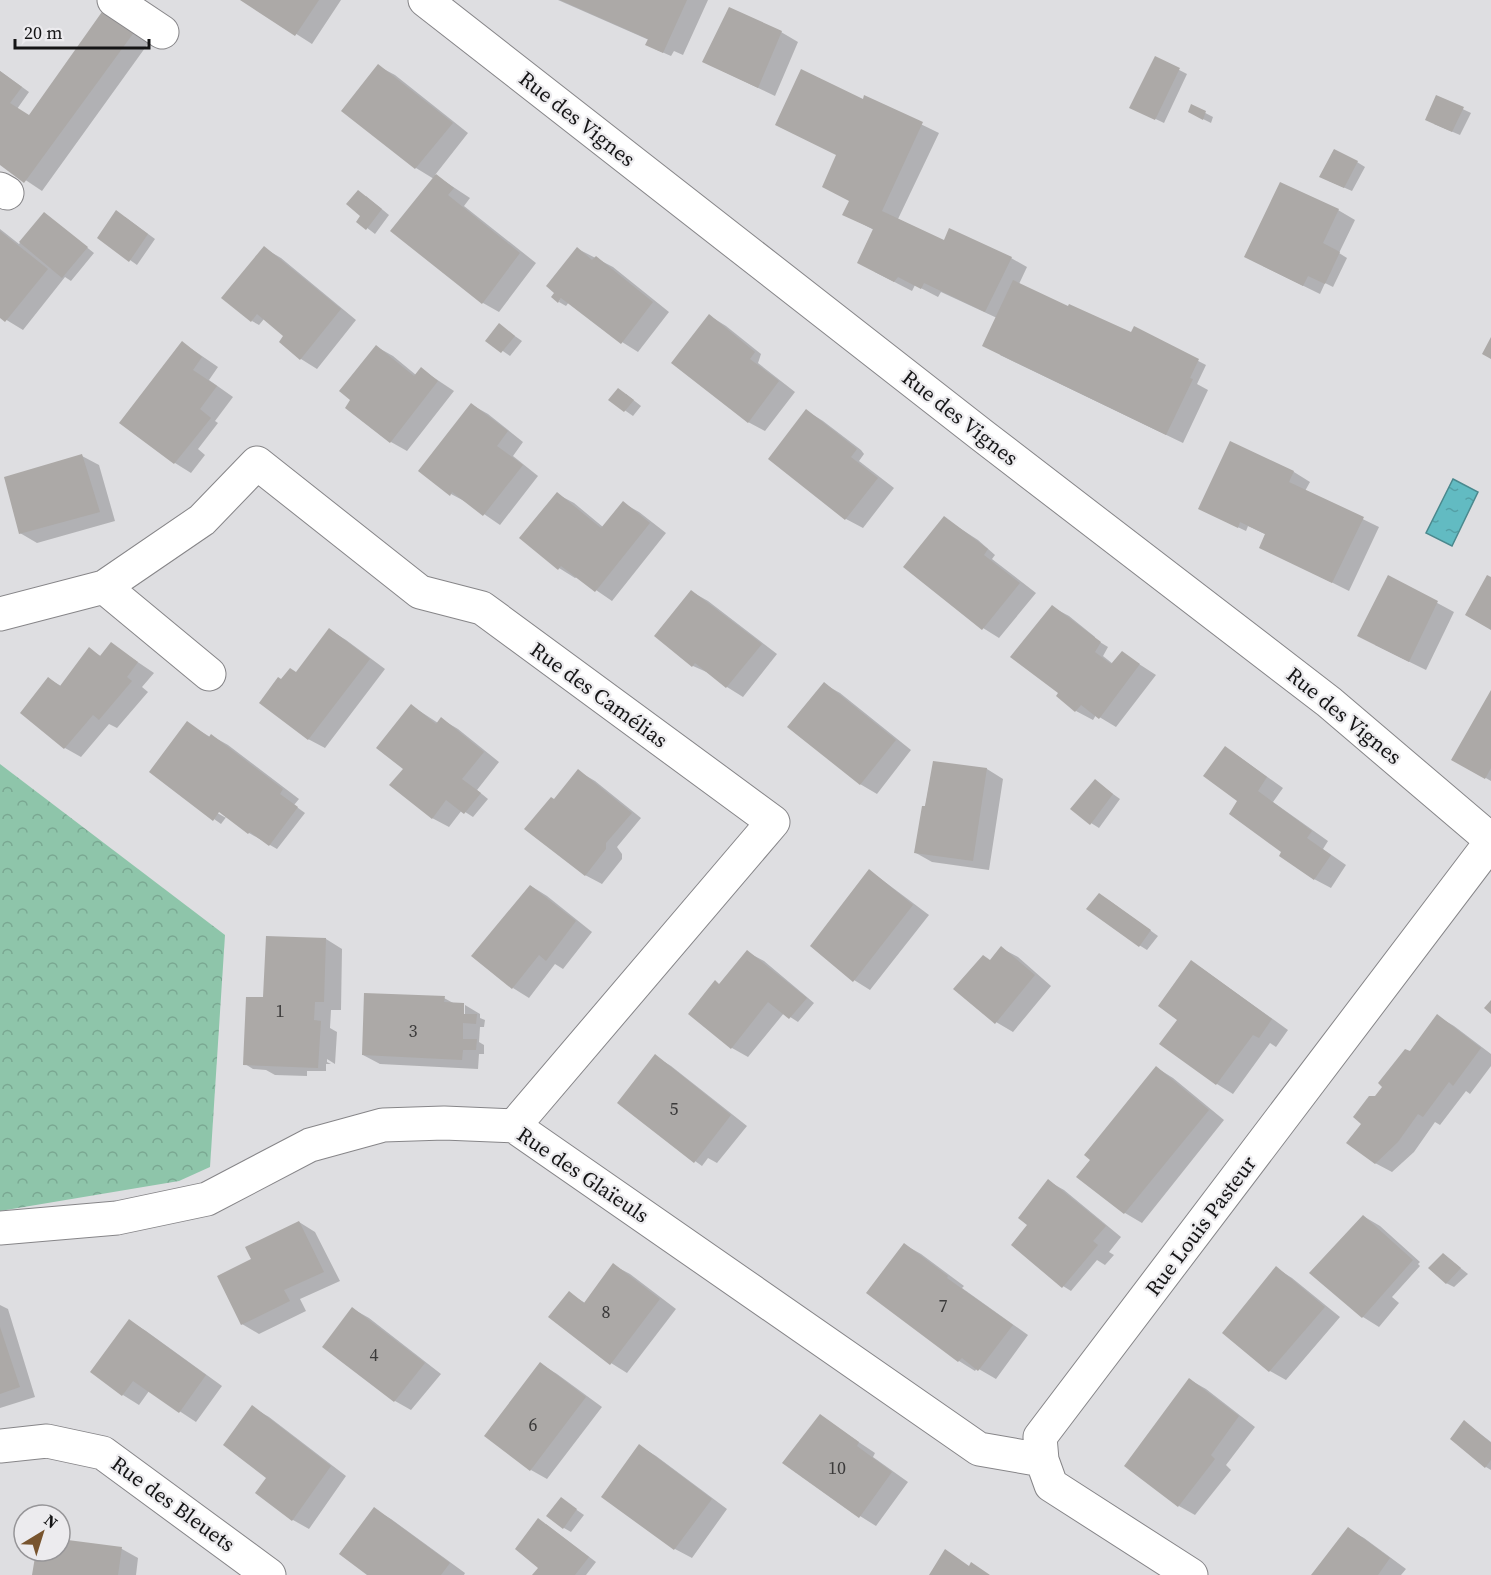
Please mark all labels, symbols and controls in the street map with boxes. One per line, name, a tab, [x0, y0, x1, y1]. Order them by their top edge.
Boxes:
scale bar	[15, 12, 148, 50]
text: 20 m	[24, 20, 62, 45]
street label: Rue des Vignes	[513, 64, 642, 173]
street label: Rue des Vignes	[896, 363, 1025, 472]
street label: Rue des Camélias	[525, 635, 674, 754]
street label: Rue des Vignes	[1281, 660, 1408, 771]
house number: 1	[276, 998, 285, 1023]
house number: 3	[409, 1018, 418, 1043]
house number: 5	[670, 1096, 679, 1121]
street label: Rue des Glaïeuls	[512, 1120, 655, 1229]
street label: Rue Louis Pasteur	[1138, 1150, 1263, 1302]
house number: 7	[939, 1293, 948, 1318]
house number: 8	[602, 1299, 611, 1324]
house number: 4	[370, 1342, 379, 1367]
house number: 6	[529, 1412, 538, 1437]
street label: Rue des Bleuets	[106, 1449, 241, 1558]
house number: 10	[828, 1455, 846, 1480]
north arrow	[12, 1503, 72, 1563]
text: N	[40, 1509, 63, 1534]

